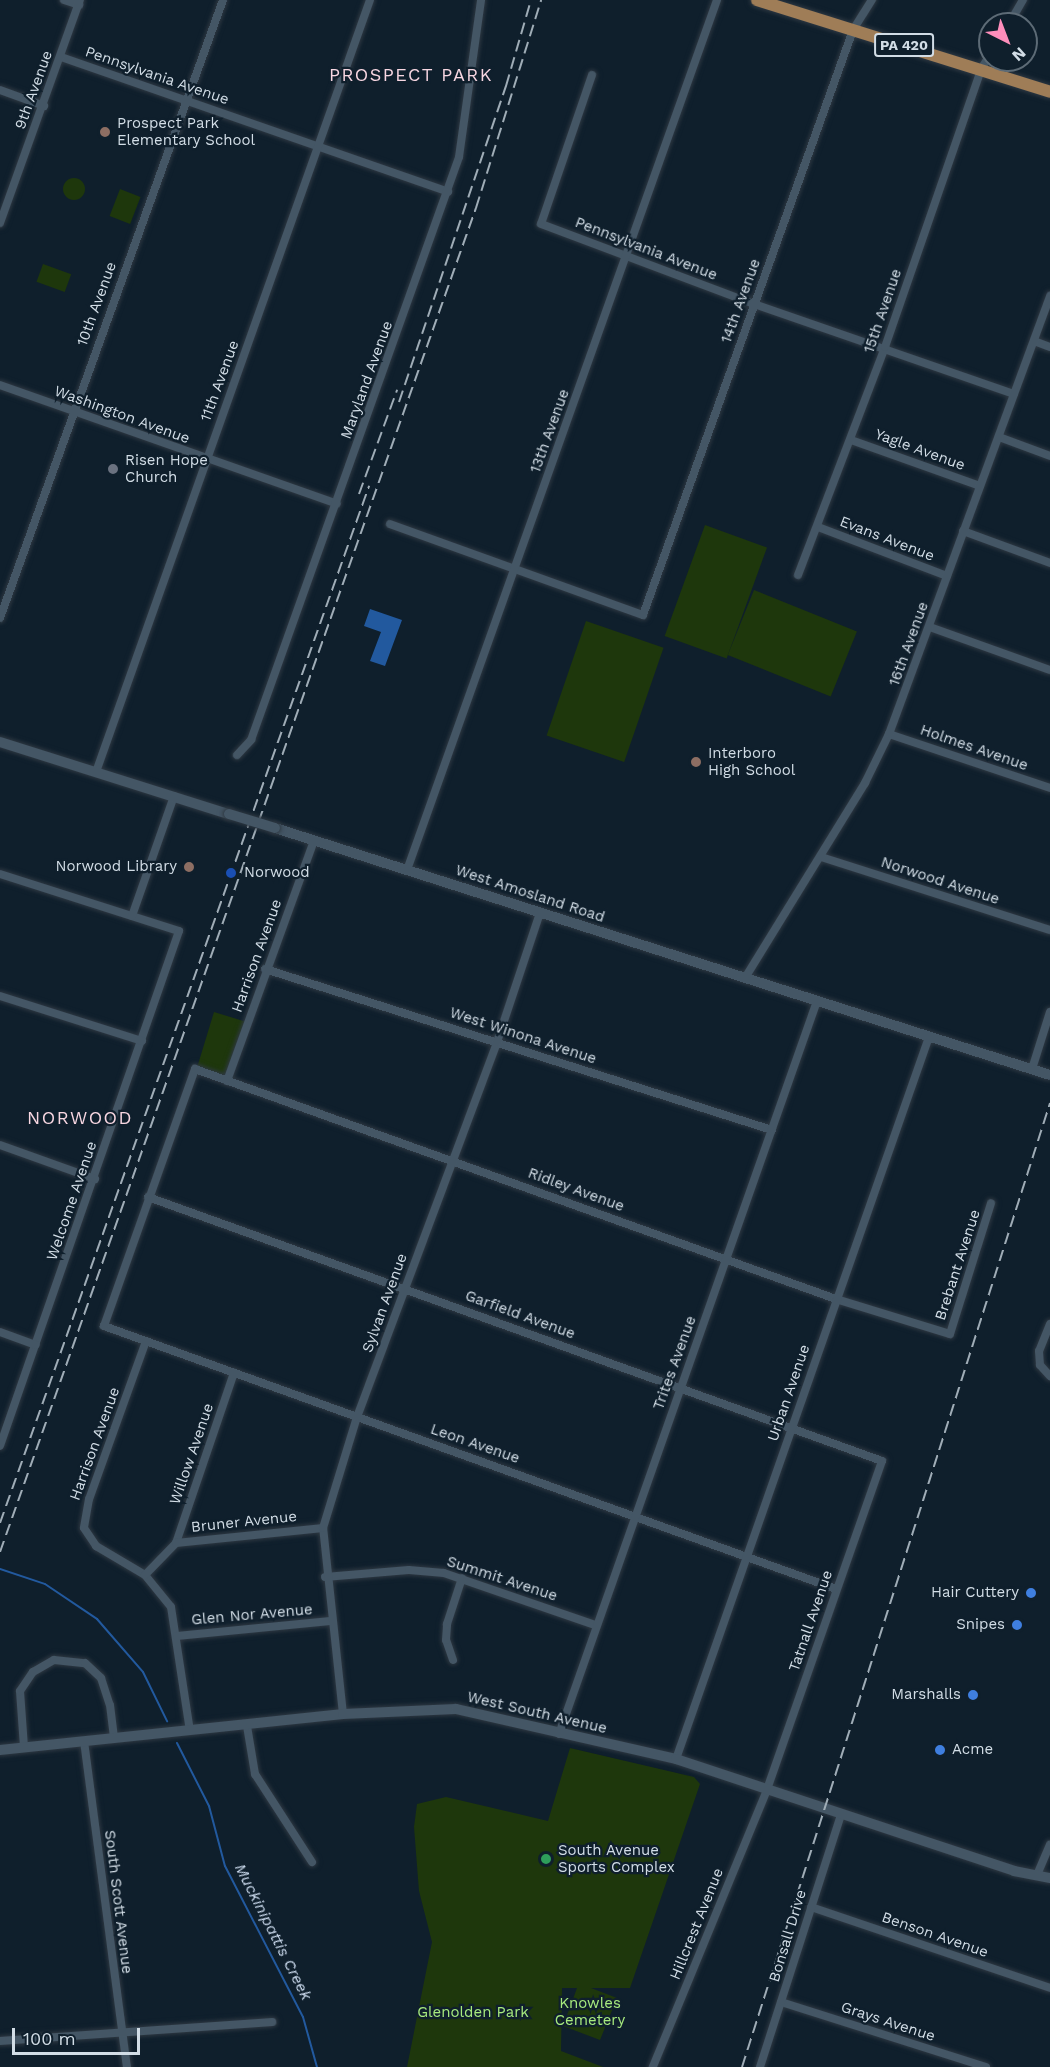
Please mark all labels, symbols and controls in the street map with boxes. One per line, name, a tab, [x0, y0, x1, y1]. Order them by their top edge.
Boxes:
north arrow	[978, 12, 1038, 72]
road number: PA 420	[872, 34, 936, 56]
street label: Pennsylvania Avenue	[82, 43, 232, 109]
text: N	[1008, 43, 1030, 65]
street label: 9th Avenue	[11, 48, 57, 132]
district label: PROSPECT PARK	[329, 64, 493, 86]
place label: Prospect Park Elementary School	[117, 114, 256, 149]
marker: Prospect Park Elementary School	[98, 125, 112, 139]
street label: Pennsylvania Avenue	[572, 213, 720, 285]
street label: 14th Avenue	[717, 256, 765, 346]
street label: 10th Avenue	[73, 259, 121, 349]
street label: 15th Avenue	[860, 266, 906, 356]
street label: Maryland Avenue	[337, 318, 397, 442]
street label: 11th Avenue	[197, 338, 243, 424]
street label: Washington Avenue	[52, 382, 192, 448]
street label: 13th Avenue	[526, 386, 574, 476]
street label: Yagle Avenue	[872, 425, 968, 475]
place label: Risen Hope Church	[125, 451, 208, 486]
marker: Risen Hope Church	[106, 462, 120, 476]
street label: Evans Avenue	[837, 513, 937, 565]
street label: 16th Avenue	[885, 599, 933, 689]
street label: Holmes Avenue	[917, 721, 1031, 775]
place label: Interboro High School	[708, 744, 795, 779]
marker: Interboro High School	[689, 755, 703, 769]
street label: Norwood Avenue	[878, 853, 1002, 909]
place label: Norwood Library	[56, 858, 177, 876]
marker: Norwood Library	[182, 860, 196, 874]
street label: West Amosland Road	[453, 861, 607, 927]
marker: Norwood	[222, 864, 240, 882]
place label: Norwood	[244, 864, 310, 882]
street label: Harrison Avenue	[228, 897, 286, 1015]
street label: West Winona Avenue	[447, 1004, 599, 1068]
district label: NORWOOD	[27, 1107, 133, 1129]
street label: Welcome Avenue	[43, 1139, 101, 1263]
street label: Ridley Avenue	[525, 1164, 627, 1216]
street label: Brebant Avenue	[932, 1207, 984, 1323]
street label: Sylvan Avenue	[359, 1251, 411, 1355]
street label: Garfield Avenue	[462, 1287, 578, 1343]
street label: Trites Avenue	[650, 1313, 700, 1413]
street label: Urban Avenue	[764, 1342, 814, 1444]
street label: Harrison Avenue	[66, 1385, 124, 1503]
street label: Willow Avenue	[166, 1400, 218, 1508]
street label: Leon Avenue	[428, 1420, 522, 1468]
street label: Bruner Avenue	[190, 1507, 298, 1537]
street label: Summit Avenue	[444, 1553, 560, 1605]
street label: Tatnall Avenue	[785, 1567, 837, 1675]
place label: Hair Cuttery	[931, 1584, 1019, 1602]
marker: Hair Cuttery	[1024, 1586, 1038, 1600]
street label: Glen Nor Avenue	[190, 1601, 314, 1629]
place label: Snipes	[956, 1616, 1005, 1634]
marker: Snipes	[1010, 1618, 1024, 1632]
place label: Marshalls	[891, 1686, 961, 1704]
street label: West South Avenue	[465, 1688, 609, 1738]
marker: Marshalls	[966, 1688, 980, 1702]
place label: Acme	[952, 1741, 993, 1759]
marker: Acme	[933, 1743, 947, 1757]
street label: South Scott Avenue	[100, 1829, 136, 1975]
place label: South Avenue Sports Complex	[558, 1841, 675, 1876]
marker: South Avenue Sports Complex	[539, 1852, 553, 1866]
water label: Muckinipattis Creek	[230, 1860, 316, 2004]
street label: Hillcrest Avenue	[666, 1865, 728, 1983]
street label: Bonsall Drive	[765, 1887, 811, 1985]
street label: Benson Avenue	[879, 1908, 991, 1962]
park label: Knowles Cemetery	[555, 1994, 625, 2029]
street label: Grays Avenue	[838, 1998, 938, 2046]
park label: Glenolden Park	[417, 2004, 529, 2022]
scale bar	[15, 2016, 142, 2054]
text: 100 m	[23, 2028, 76, 2049]

